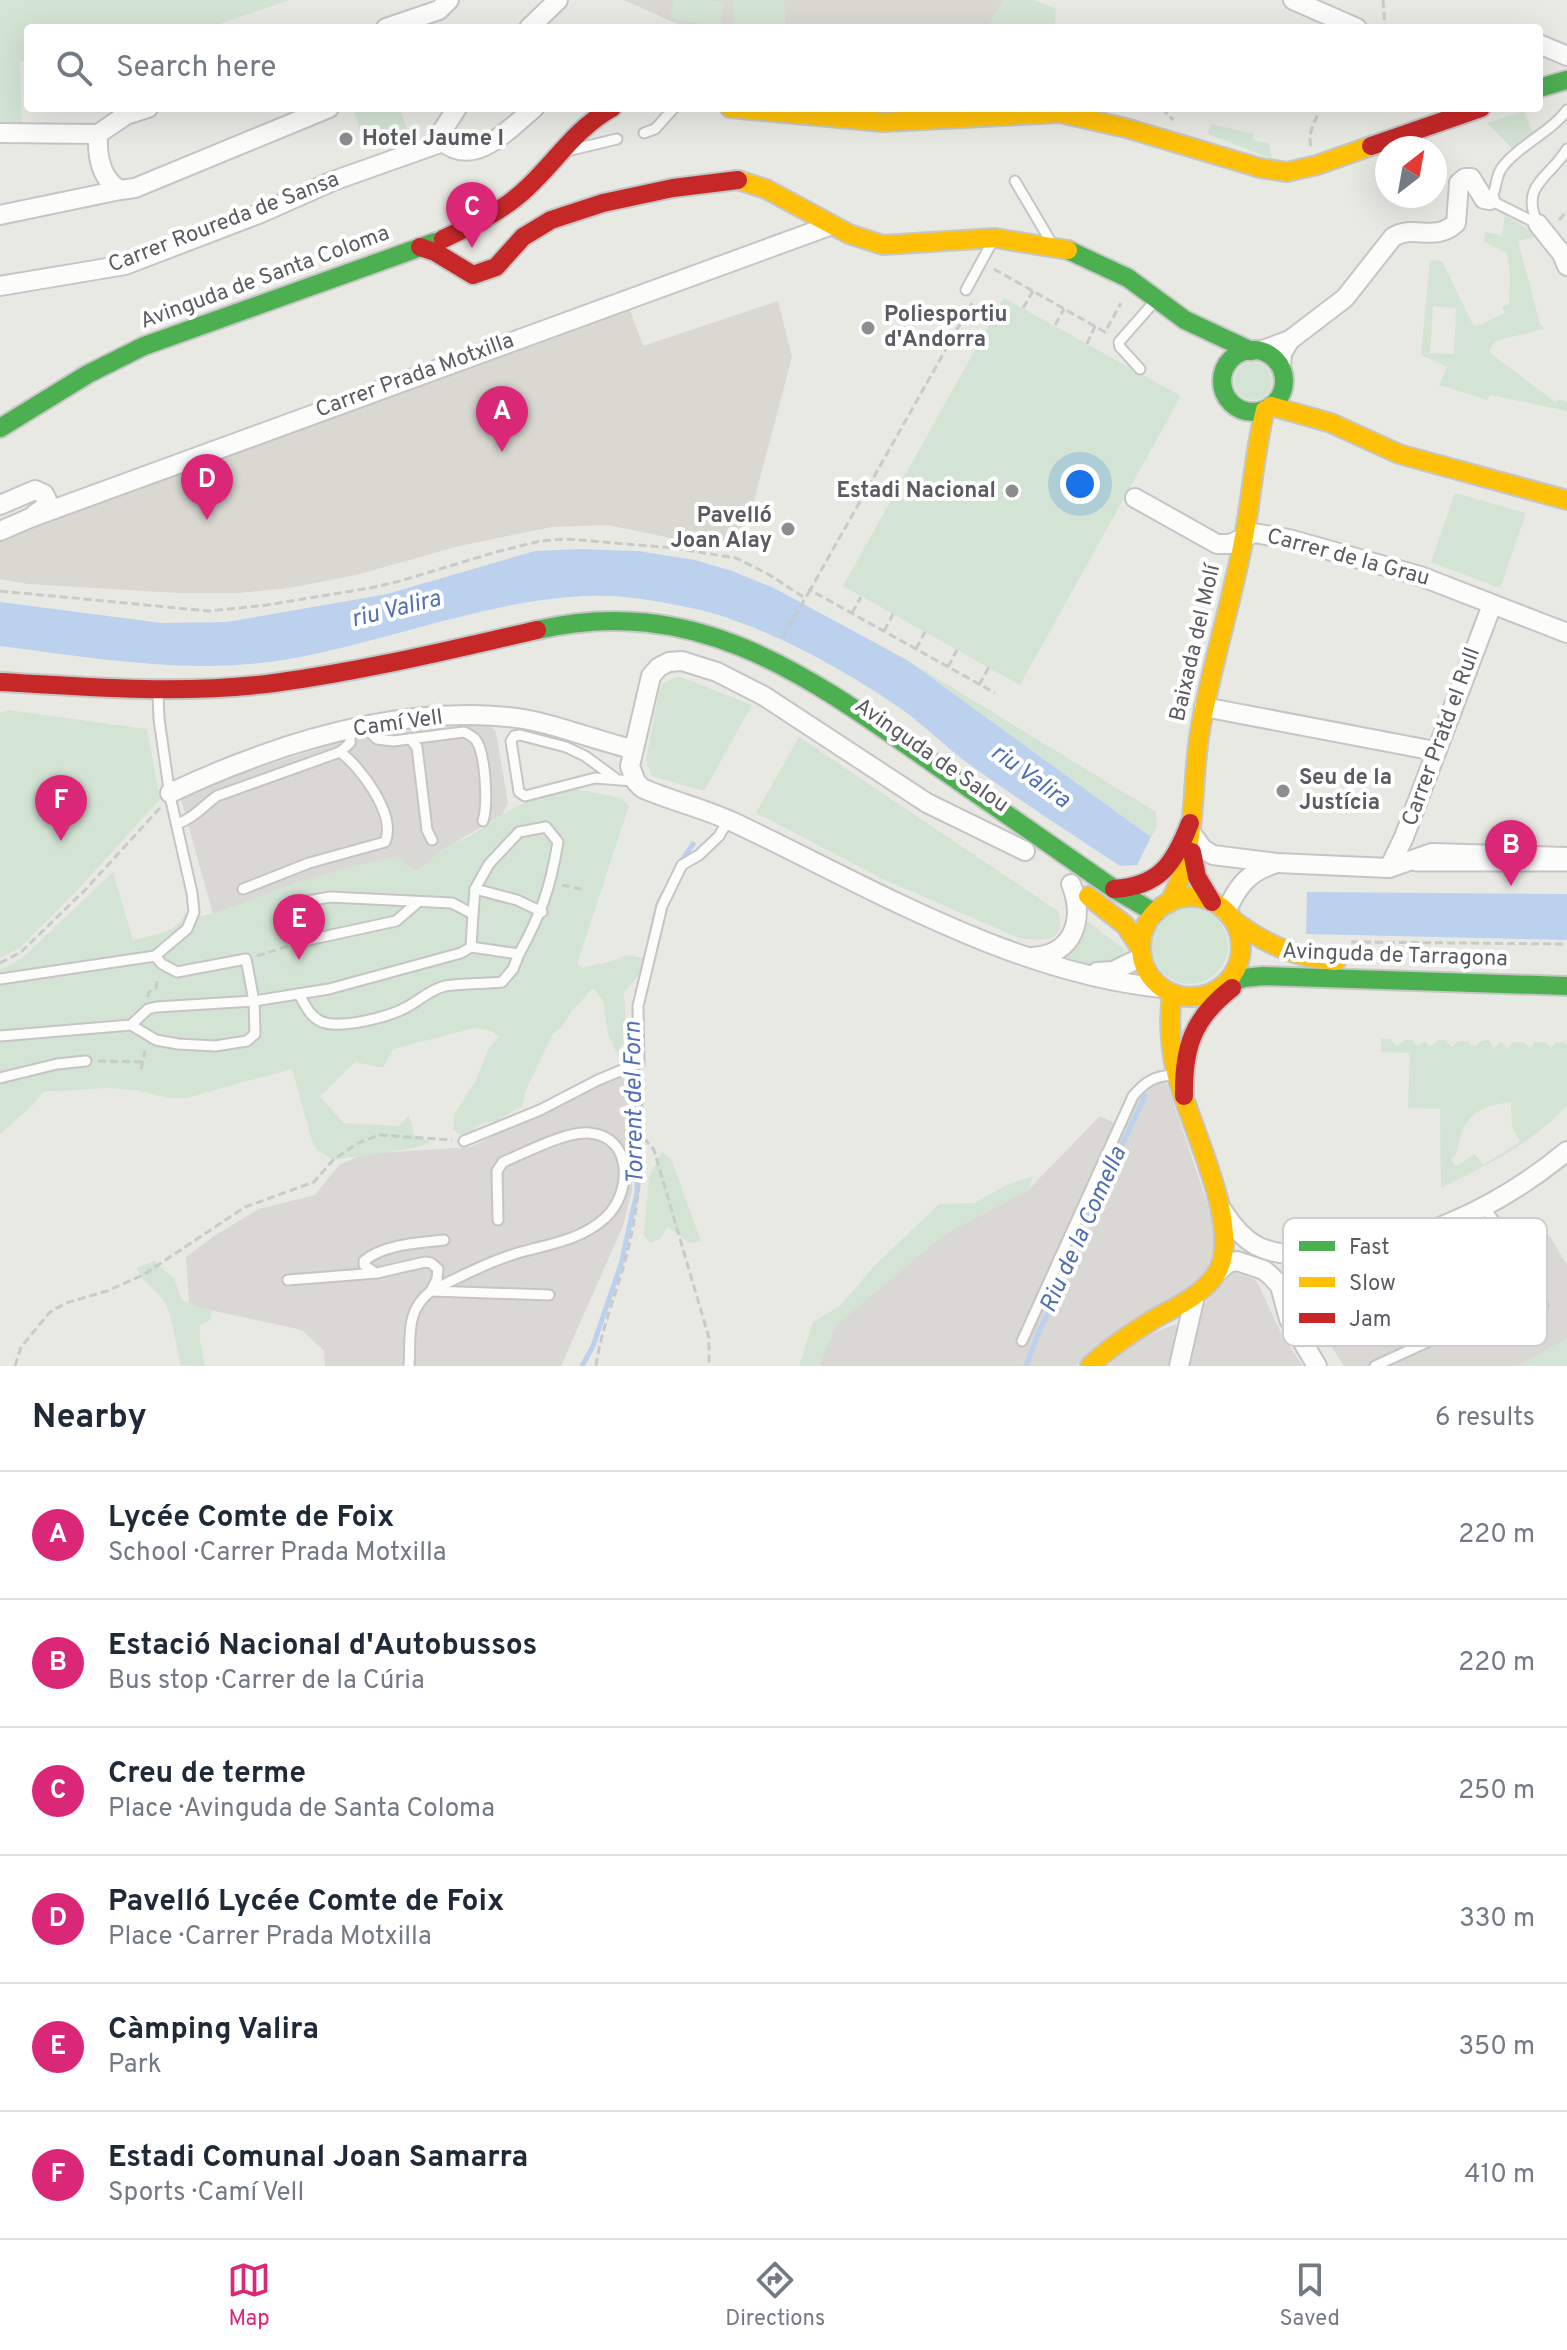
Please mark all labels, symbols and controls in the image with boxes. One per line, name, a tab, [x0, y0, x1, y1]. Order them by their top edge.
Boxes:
search box	[24, 24, 1543, 112]
icon: search	[52, 46, 96, 90]
text: Search here	[116, 50, 276, 87]
place label: Hotel Jaume I	[362, 126, 504, 153]
marker: Hotel Jaume I	[337, 130, 355, 148]
north arrow	[1375, 136, 1447, 208]
street label: Carrer Roureda de Sansa	[105, 166, 343, 280]
pin: C	[446, 182, 498, 248]
street label: Avinguda de Santa Coloma	[137, 220, 393, 336]
place label: Poliesportiu d'Andorra	[884, 302, 1008, 354]
marker: Poliesportiu d'Andorra	[859, 319, 877, 337]
street label: Carrer Prada Motxilla	[312, 328, 518, 424]
pin: A	[476, 386, 528, 452]
pin: D	[181, 454, 233, 520]
your location	[1060, 464, 1100, 504]
place label: Estadi Nacional	[837, 478, 996, 505]
marker: Estadi Nacional	[1003, 482, 1021, 500]
place label: Pavelló Joan Alay	[670, 503, 772, 555]
marker: Pavelló Joan Alay	[779, 520, 797, 538]
street label: Carrer de la Grau	[1264, 523, 1432, 593]
street label: Baixada del Molí	[1165, 560, 1228, 724]
water label: riu Valira	[348, 584, 444, 636]
street label: Carrer Pratd el Rull	[1397, 644, 1487, 830]
street label: Avinguda de Salou	[849, 693, 1013, 819]
street label: Camí Vell	[351, 704, 445, 744]
water label: riu Valira	[984, 738, 1076, 816]
place label: Seu de la Justícia	[1299, 765, 1392, 817]
pin: F	[35, 775, 87, 841]
marker: Seu de la Justícia	[1274, 782, 1292, 800]
pin: B	[1485, 820, 1537, 886]
pin: E	[273, 894, 325, 960]
street label: Avinguda de Tarragona	[1282, 939, 1508, 973]
water label: Torrent del Forn	[619, 1021, 651, 1185]
water label: Riu de la Comella	[1034, 1142, 1134, 1318]
legend	[1283, 1218, 1547, 1346]
text: Fast	[1349, 1235, 1390, 1262]
text: Slow	[1349, 1271, 1396, 1298]
text: Jam	[1349, 1307, 1392, 1334]
text: Nearby	[32, 1397, 147, 1440]
text: 6 results	[1435, 1402, 1535, 1435]
text: Lycée Comte de Foix	[108, 1500, 394, 1537]
text: A	[49, 1519, 67, 1552]
text: 220 m	[1458, 1519, 1535, 1552]
text: School · Carrer Prada Motxilla	[108, 1537, 447, 1570]
text: Estació Nacional d'Autobussos	[108, 1628, 537, 1665]
text: B	[49, 1647, 67, 1680]
text: 220 m	[1458, 1647, 1535, 1680]
text: Bus stop · Carrer de la Cúria	[108, 1665, 425, 1698]
text: Creu de terme	[108, 1756, 306, 1793]
text: C	[50, 1775, 66, 1808]
text: 250 m	[1458, 1775, 1535, 1808]
text: Place · Avinguda de Santa Coloma	[108, 1793, 495, 1826]
text: Pavelló Lycée Comte de Foix	[108, 1884, 504, 1921]
text: D	[49, 1903, 67, 1936]
text: 330 m	[1459, 1903, 1535, 1936]
text: Place · Carrer Prada Motxilla	[108, 1921, 432, 1954]
text: Càmping Valira	[108, 2012, 319, 2049]
text: E	[50, 2031, 66, 2064]
text: 350 m	[1458, 2031, 1535, 2064]
text: Park	[108, 2049, 162, 2082]
text: Estadi Comunal Joan Samarra	[108, 2140, 528, 2177]
text: F	[51, 2159, 65, 2192]
text: 410 m	[1464, 2159, 1535, 2192]
text: Sports · Camí Vell	[108, 2177, 304, 2210]
tab: Map	[227, 2258, 271, 2333]
tab: Directions	[725, 2258, 825, 2333]
tab: Saved	[1279, 2258, 1340, 2333]

